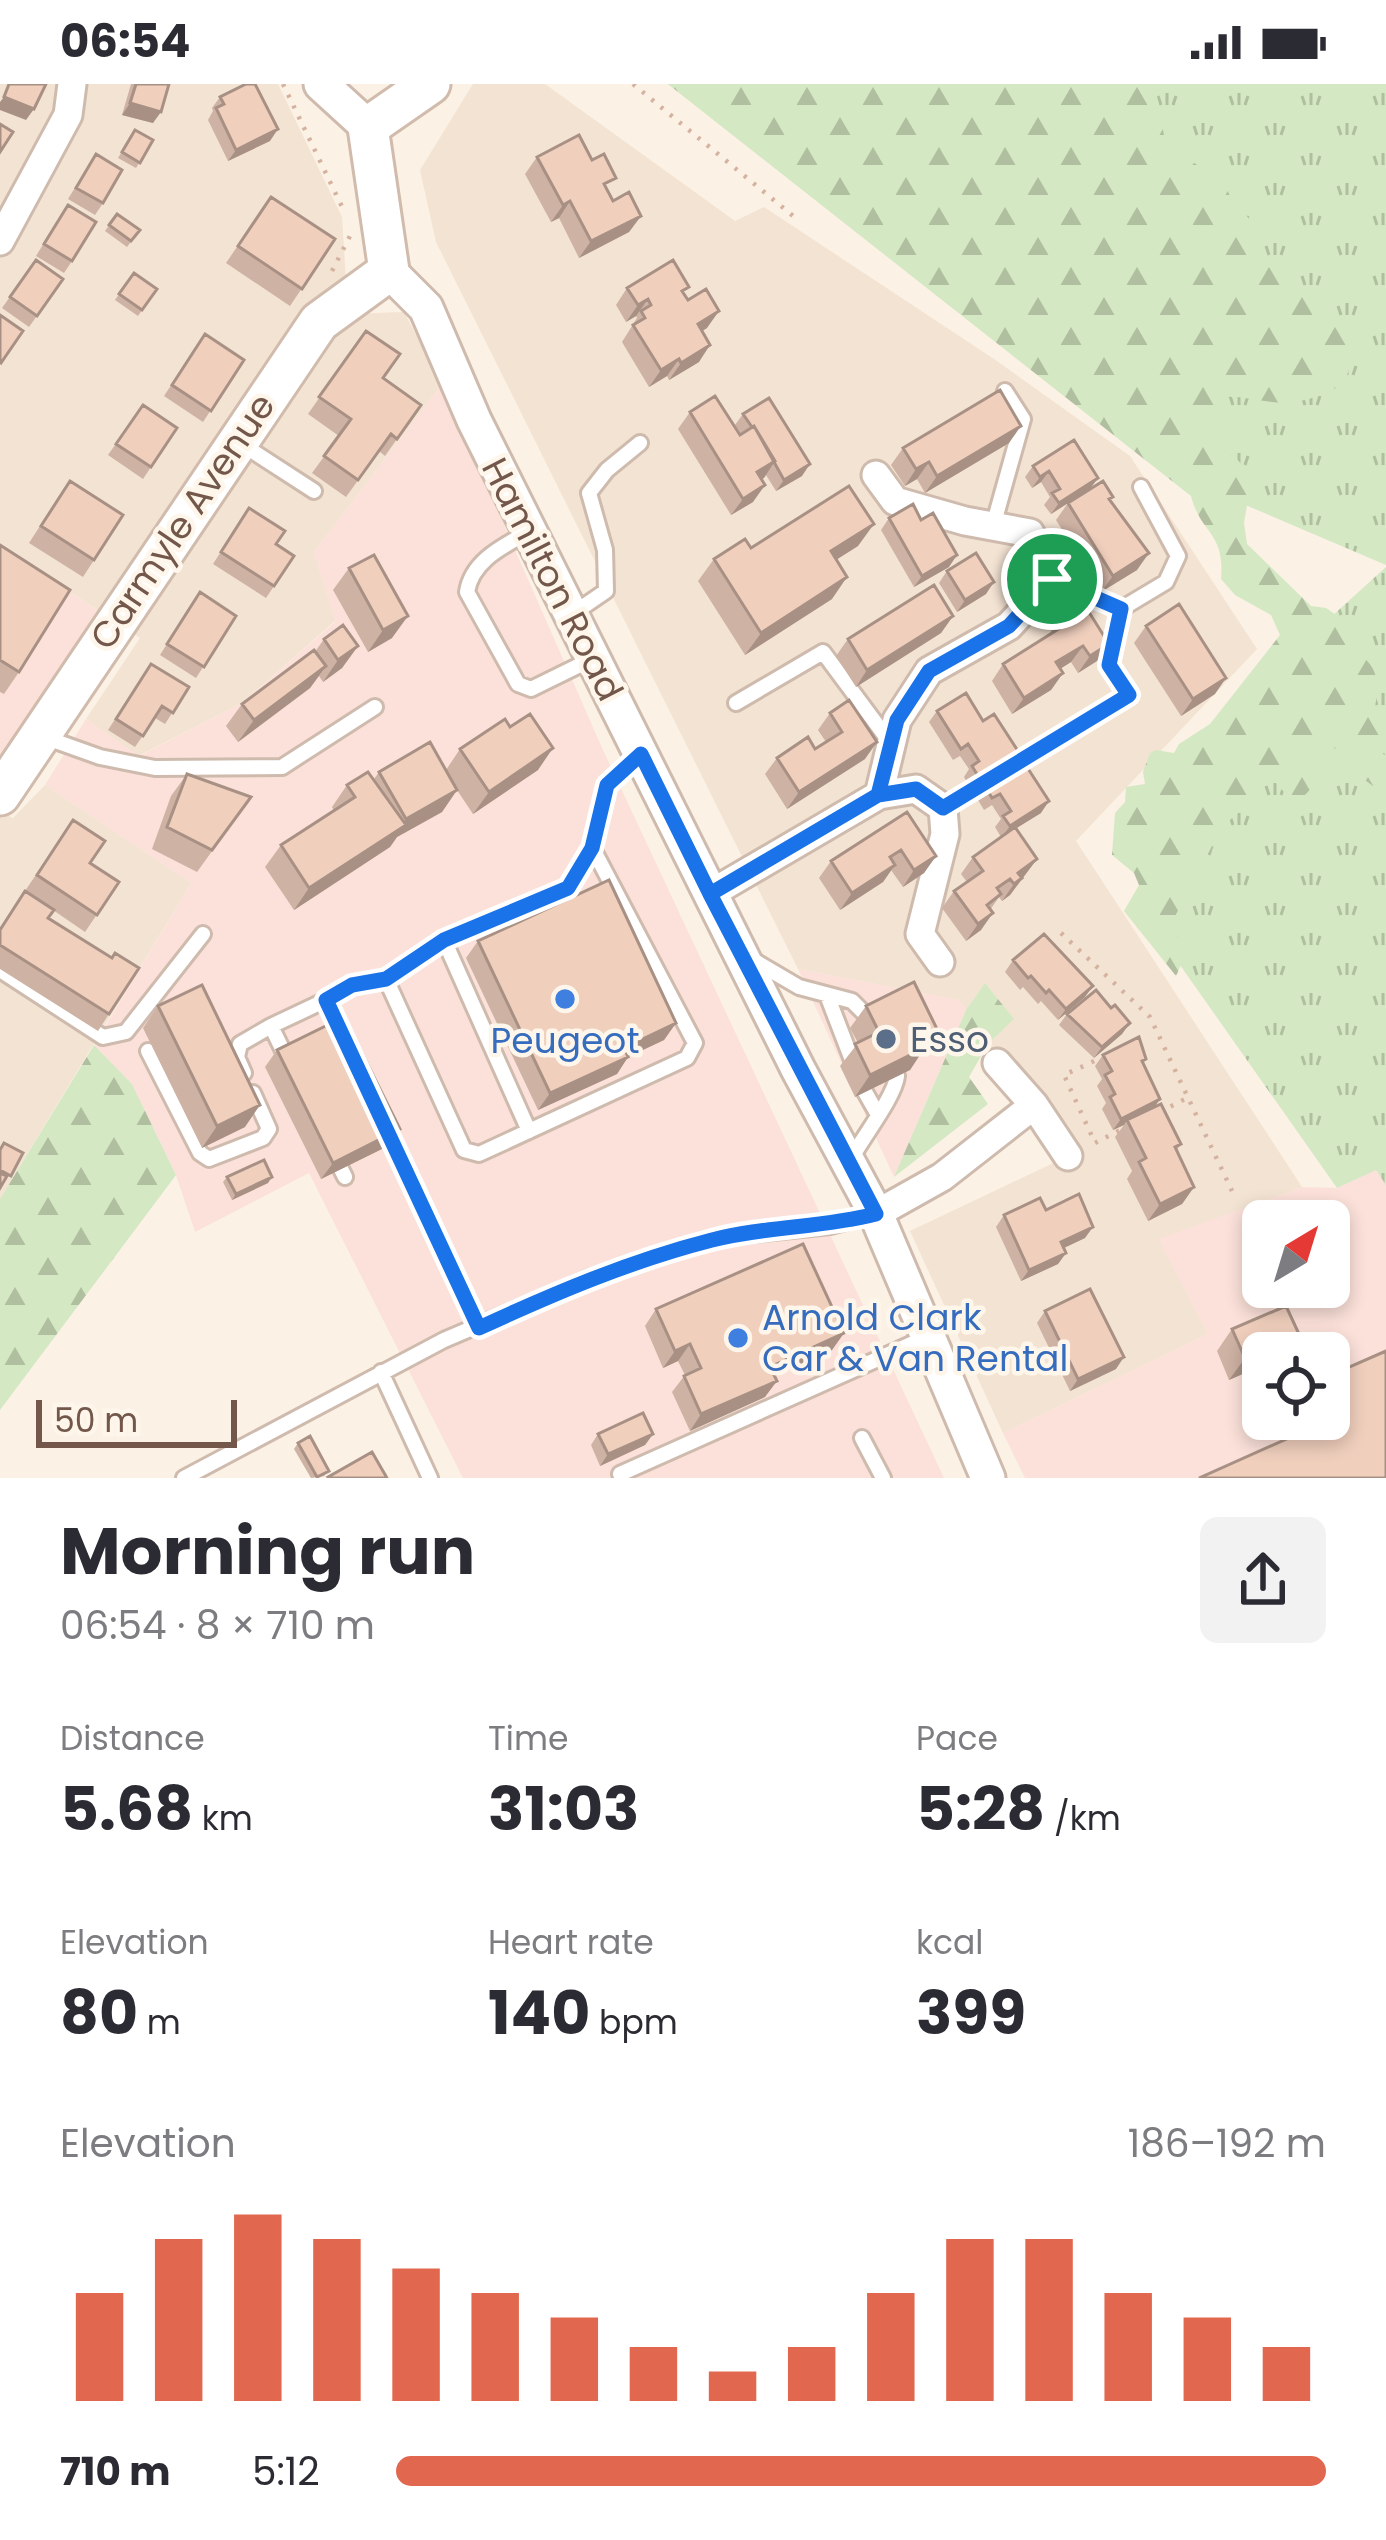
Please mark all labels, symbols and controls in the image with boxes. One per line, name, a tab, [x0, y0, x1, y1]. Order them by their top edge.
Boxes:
text: 06:54	[60, 10, 191, 73]
street label: Carmyle Avenue	[78, 383, 287, 659]
street label: Hamilton Road	[469, 449, 636, 710]
pin	[1001, 528, 1103, 630]
icon: arrive	[1019, 546, 1085, 612]
marker: Peugeot	[552, 986, 578, 1012]
place label: Esso	[910, 1014, 989, 1065]
place label: Peugeot	[490, 1015, 640, 1066]
marker: Esso	[873, 1026, 899, 1052]
north arrow	[1242, 1200, 1350, 1308]
map controls	[1242, 1200, 1350, 1440]
place label: Arnold Clark Car & Van Rental	[762, 1292, 1068, 1384]
marker: Arnold Clark Car & Van Rental	[725, 1325, 751, 1351]
button: locate	[1242, 1332, 1350, 1440]
scale bar	[36, 1394, 237, 1447]
text: 50 m	[54, 1397, 138, 1444]
text: Morning run	[60, 1505, 475, 1597]
button: share	[1200, 1517, 1326, 1643]
text: 06:54 · 8 × 710 m	[60, 1598, 375, 1653]
text: Distance	[60, 1715, 205, 1762]
text: Time	[488, 1715, 568, 1762]
text: Pace	[916, 1715, 998, 1762]
text: 5.68	[60, 1767, 193, 1851]
text: 31:03	[488, 1767, 639, 1851]
text: 5:28	[916, 1767, 1045, 1851]
text: km	[193, 1795, 253, 1842]
text: /km	[1045, 1795, 1121, 1842]
text: Elevation	[60, 1919, 209, 1966]
text: Heart rate	[488, 1919, 654, 1966]
text: kcal	[916, 1919, 983, 1966]
text: 80	[60, 1971, 138, 2055]
text: 140	[488, 1971, 590, 2055]
text: 399	[916, 1971, 1026, 2055]
text: m	[138, 1999, 181, 2046]
text: bpm	[590, 1999, 678, 2046]
text: Elevation	[60, 2116, 236, 2171]
text: 186–192 m	[1128, 2116, 1326, 2171]
text: 710 m	[60, 2444, 171, 2499]
text: 5:12	[252, 2444, 320, 2499]

